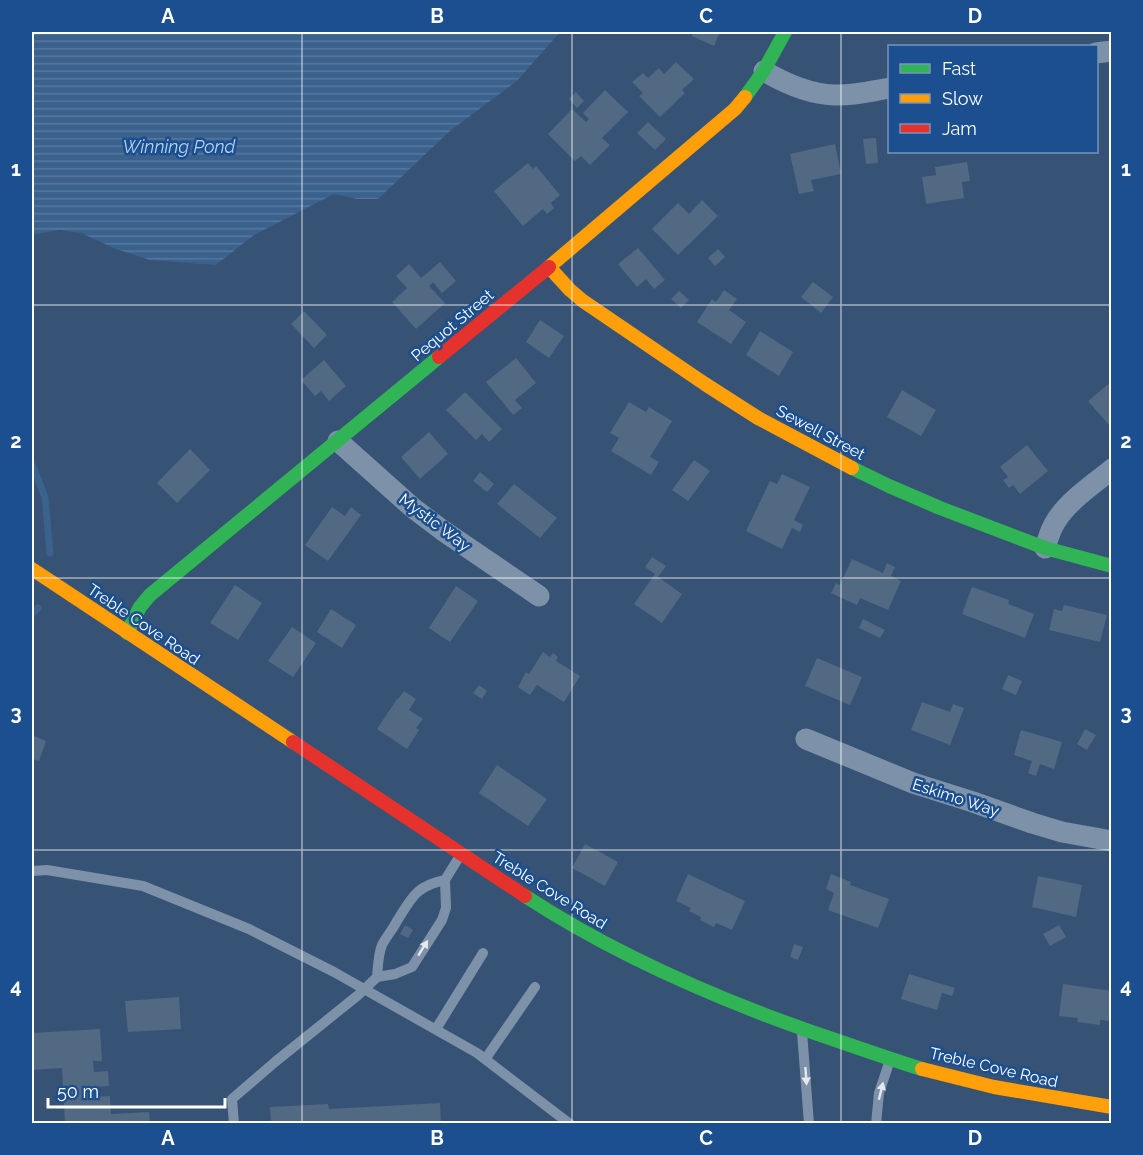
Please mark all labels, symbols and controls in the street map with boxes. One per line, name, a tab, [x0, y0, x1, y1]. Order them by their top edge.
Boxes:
text: A	[161, 4, 175, 28]
text: B	[430, 4, 444, 28]
text: C	[699, 4, 713, 28]
text: D	[968, 4, 982, 28]
legend	[888, 45, 1098, 153]
text: Fast	[942, 58, 976, 79]
text: Slow	[942, 88, 983, 109]
text: Jam	[942, 118, 977, 139]
water label: Winning Pond	[123, 136, 237, 157]
text: 1	[11, 157, 21, 181]
text: 1	[1121, 157, 1131, 181]
street label: Pequot Street	[407, 285, 498, 365]
street label: Sewell Street	[773, 401, 869, 464]
text: 2	[10, 429, 22, 453]
text: 2	[1120, 429, 1132, 453]
street label: Mystic Way	[395, 489, 474, 556]
street label: Treble Cove Road	[84, 580, 203, 669]
text: 3	[10, 701, 22, 725]
text: 3	[1120, 701, 1132, 725]
street label: Eskimo Way	[910, 775, 1002, 821]
street label: Treble Cove Road	[489, 848, 610, 933]
one-way arrow	[418, 940, 429, 956]
text: 4	[10, 974, 22, 998]
text: 4	[1120, 974, 1132, 998]
street label: Treble Cove Road	[928, 1043, 1060, 1091]
one-way arrow	[801, 1067, 811, 1086]
scale bar	[48, 1071, 225, 1109]
text: 50 m	[57, 1081, 99, 1102]
one-way arrow	[876, 1082, 886, 1100]
text: A	[161, 1126, 175, 1150]
text: B	[430, 1126, 444, 1150]
text: C	[699, 1126, 713, 1150]
text: D	[968, 1126, 982, 1150]

